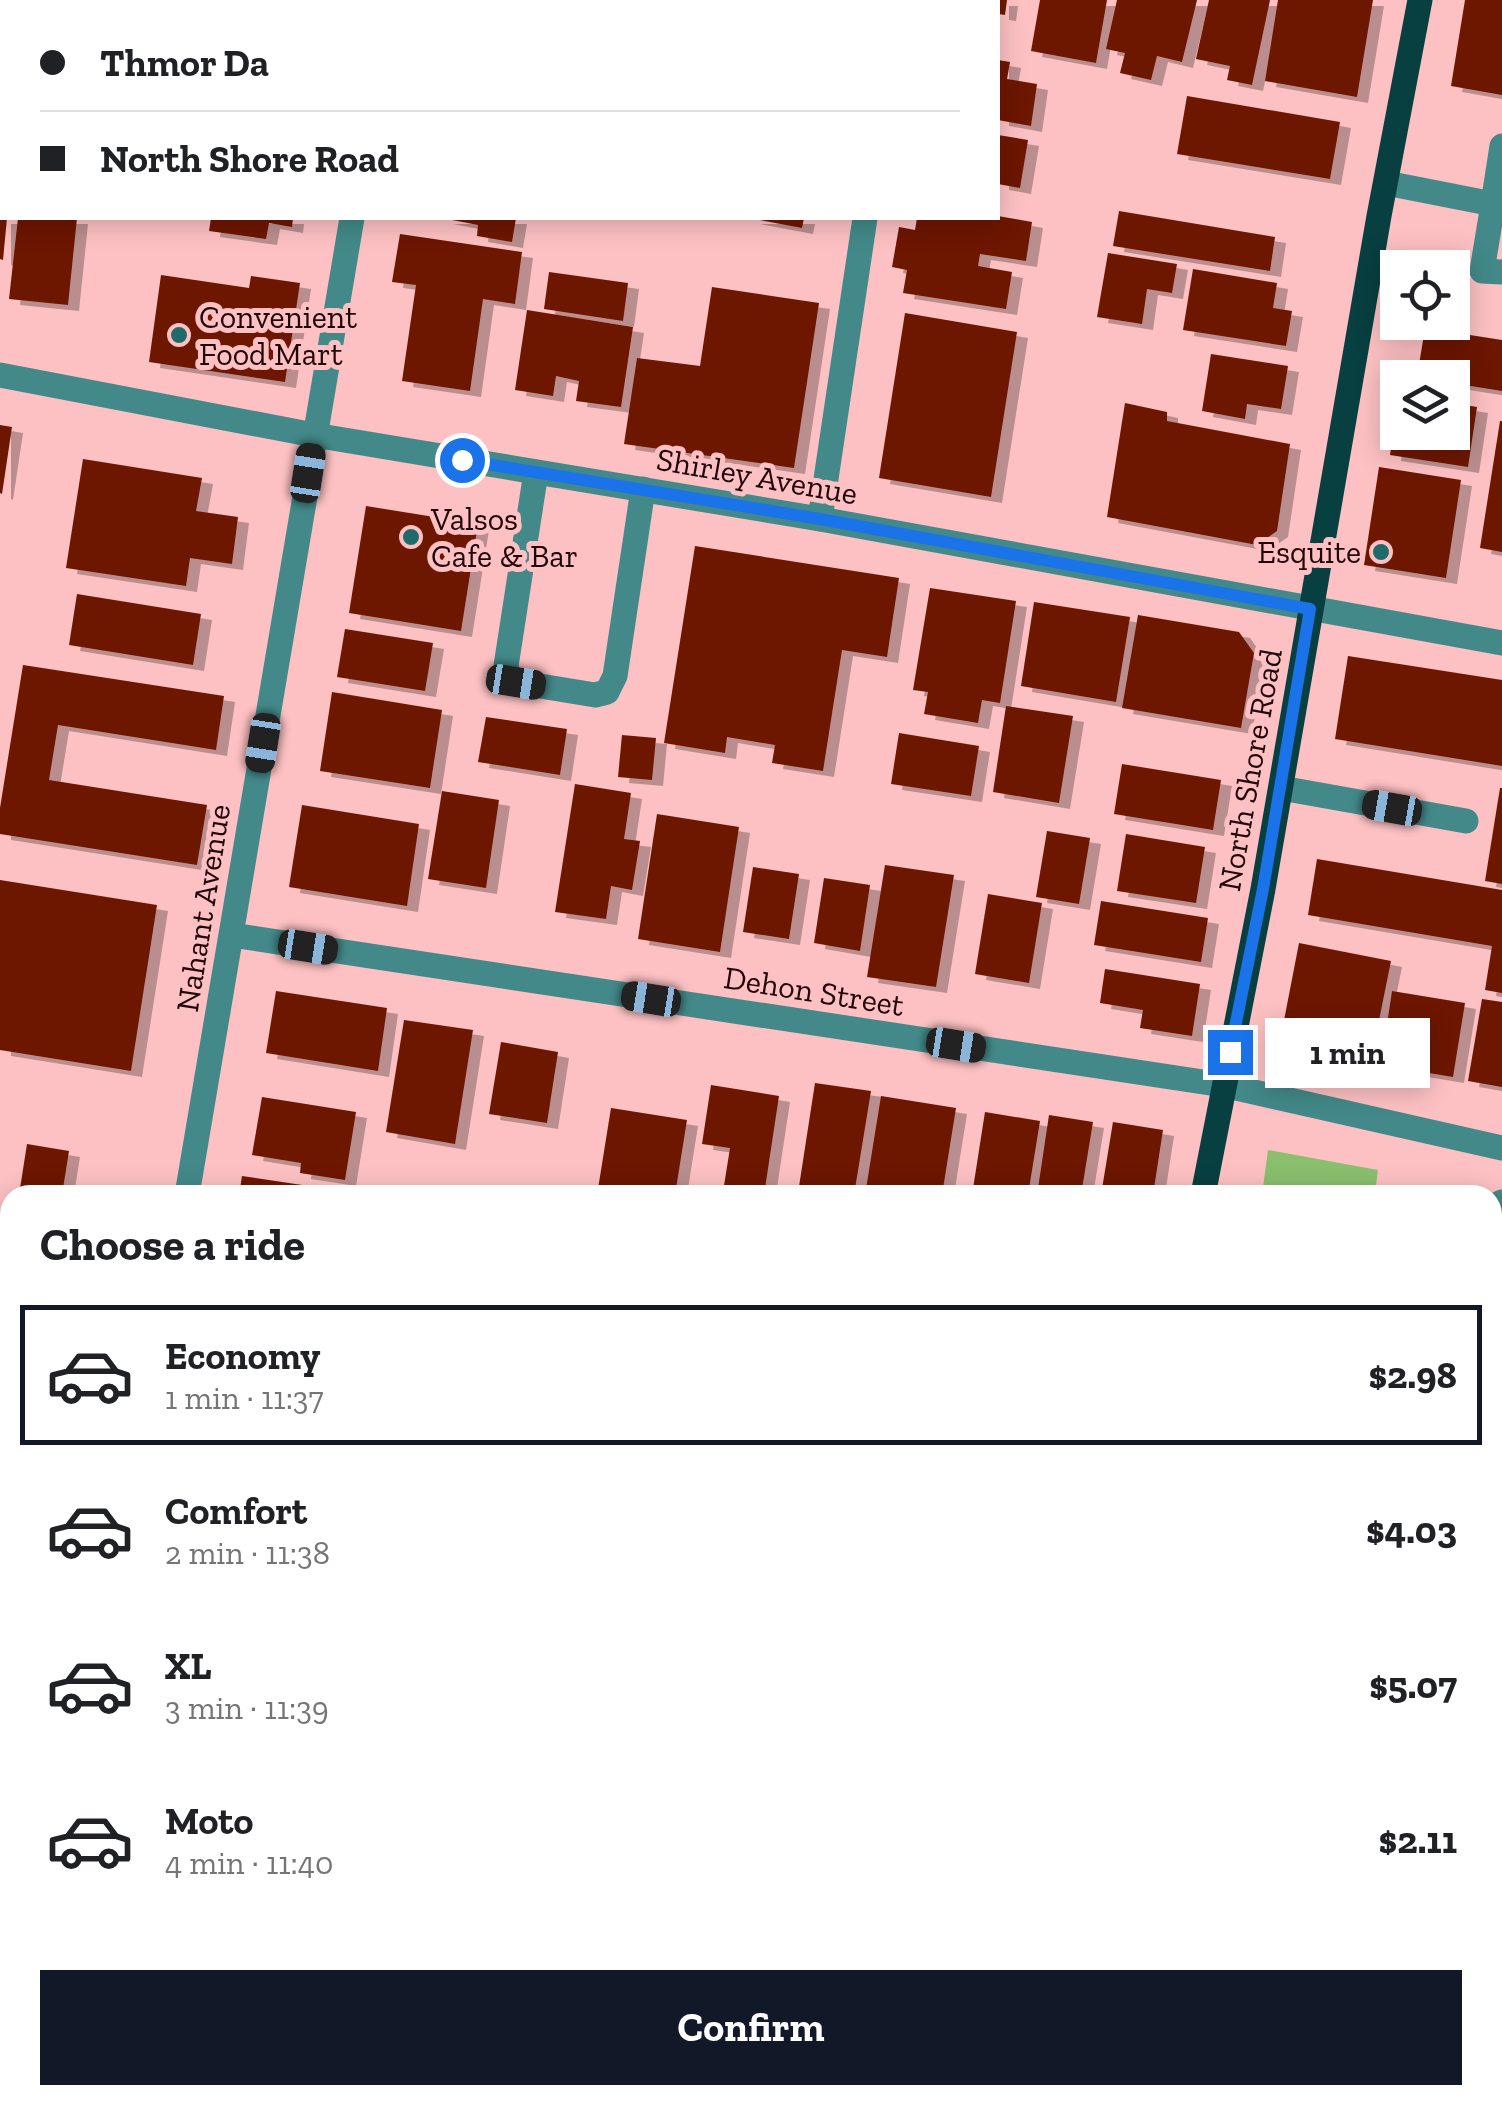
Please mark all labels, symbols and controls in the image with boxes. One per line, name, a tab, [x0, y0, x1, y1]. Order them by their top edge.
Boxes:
text: Thmor Da	[100, 40, 269, 86]
text: North Shore Road	[100, 136, 399, 182]
map controls	[1380, 250, 1470, 450]
button: locate	[1380, 250, 1470, 340]
place label: Convenient Food Mart	[199, 298, 357, 373]
marker: Convenient Food Mart	[168, 324, 190, 346]
button: layers	[1380, 360, 1470, 450]
route start	[440, 438, 485, 483]
street label: Shirley Avenue	[654, 440, 860, 512]
car	[288, 441, 328, 505]
place label: Valsos Cafe & Bar	[430, 500, 578, 575]
marker: Valsos Cafe & Bar	[400, 526, 422, 548]
place label: Esquite	[1257, 533, 1361, 571]
marker: Esquite	[1370, 541, 1392, 563]
street label: North Shore Road	[1210, 645, 1290, 894]
car	[484, 662, 548, 702]
car	[243, 711, 283, 775]
car	[1360, 788, 1424, 828]
street label: Nahant Avenue	[168, 802, 238, 1014]
car	[276, 927, 340, 967]
street label: Dehon Street	[721, 958, 907, 1024]
car	[619, 979, 683, 1019]
callout: 1 min	[1265, 1017, 1430, 1087]
car	[924, 1025, 988, 1065]
route end	[1208, 1030, 1253, 1075]
text: 1 min	[1310, 1034, 1385, 1072]
text: Choose a ride	[40, 1218, 305, 1272]
icon: car	[45, 1330, 135, 1420]
text: Economy	[165, 1333, 320, 1379]
text: $2.98	[1368, 1352, 1457, 1398]
text: 1 min · 11:37	[165, 1379, 324, 1417]
icon: car	[45, 1485, 135, 1575]
text: Comfort	[165, 1488, 307, 1534]
text: $4.03	[1366, 1507, 1457, 1553]
text: 2 min · 11:38	[165, 1534, 330, 1572]
icon: car	[45, 1640, 135, 1730]
text: XL	[165, 1643, 212, 1689]
text: $5.07	[1369, 1662, 1457, 1708]
text: 3 min · 11:39	[165, 1689, 329, 1727]
icon: car	[45, 1795, 135, 1885]
text: Moto	[165, 1798, 253, 1844]
text: $2.11	[1379, 1817, 1457, 1863]
text: 4 min · 11:40	[165, 1844, 333, 1882]
button: Confirm	[40, 1970, 1462, 2085]

